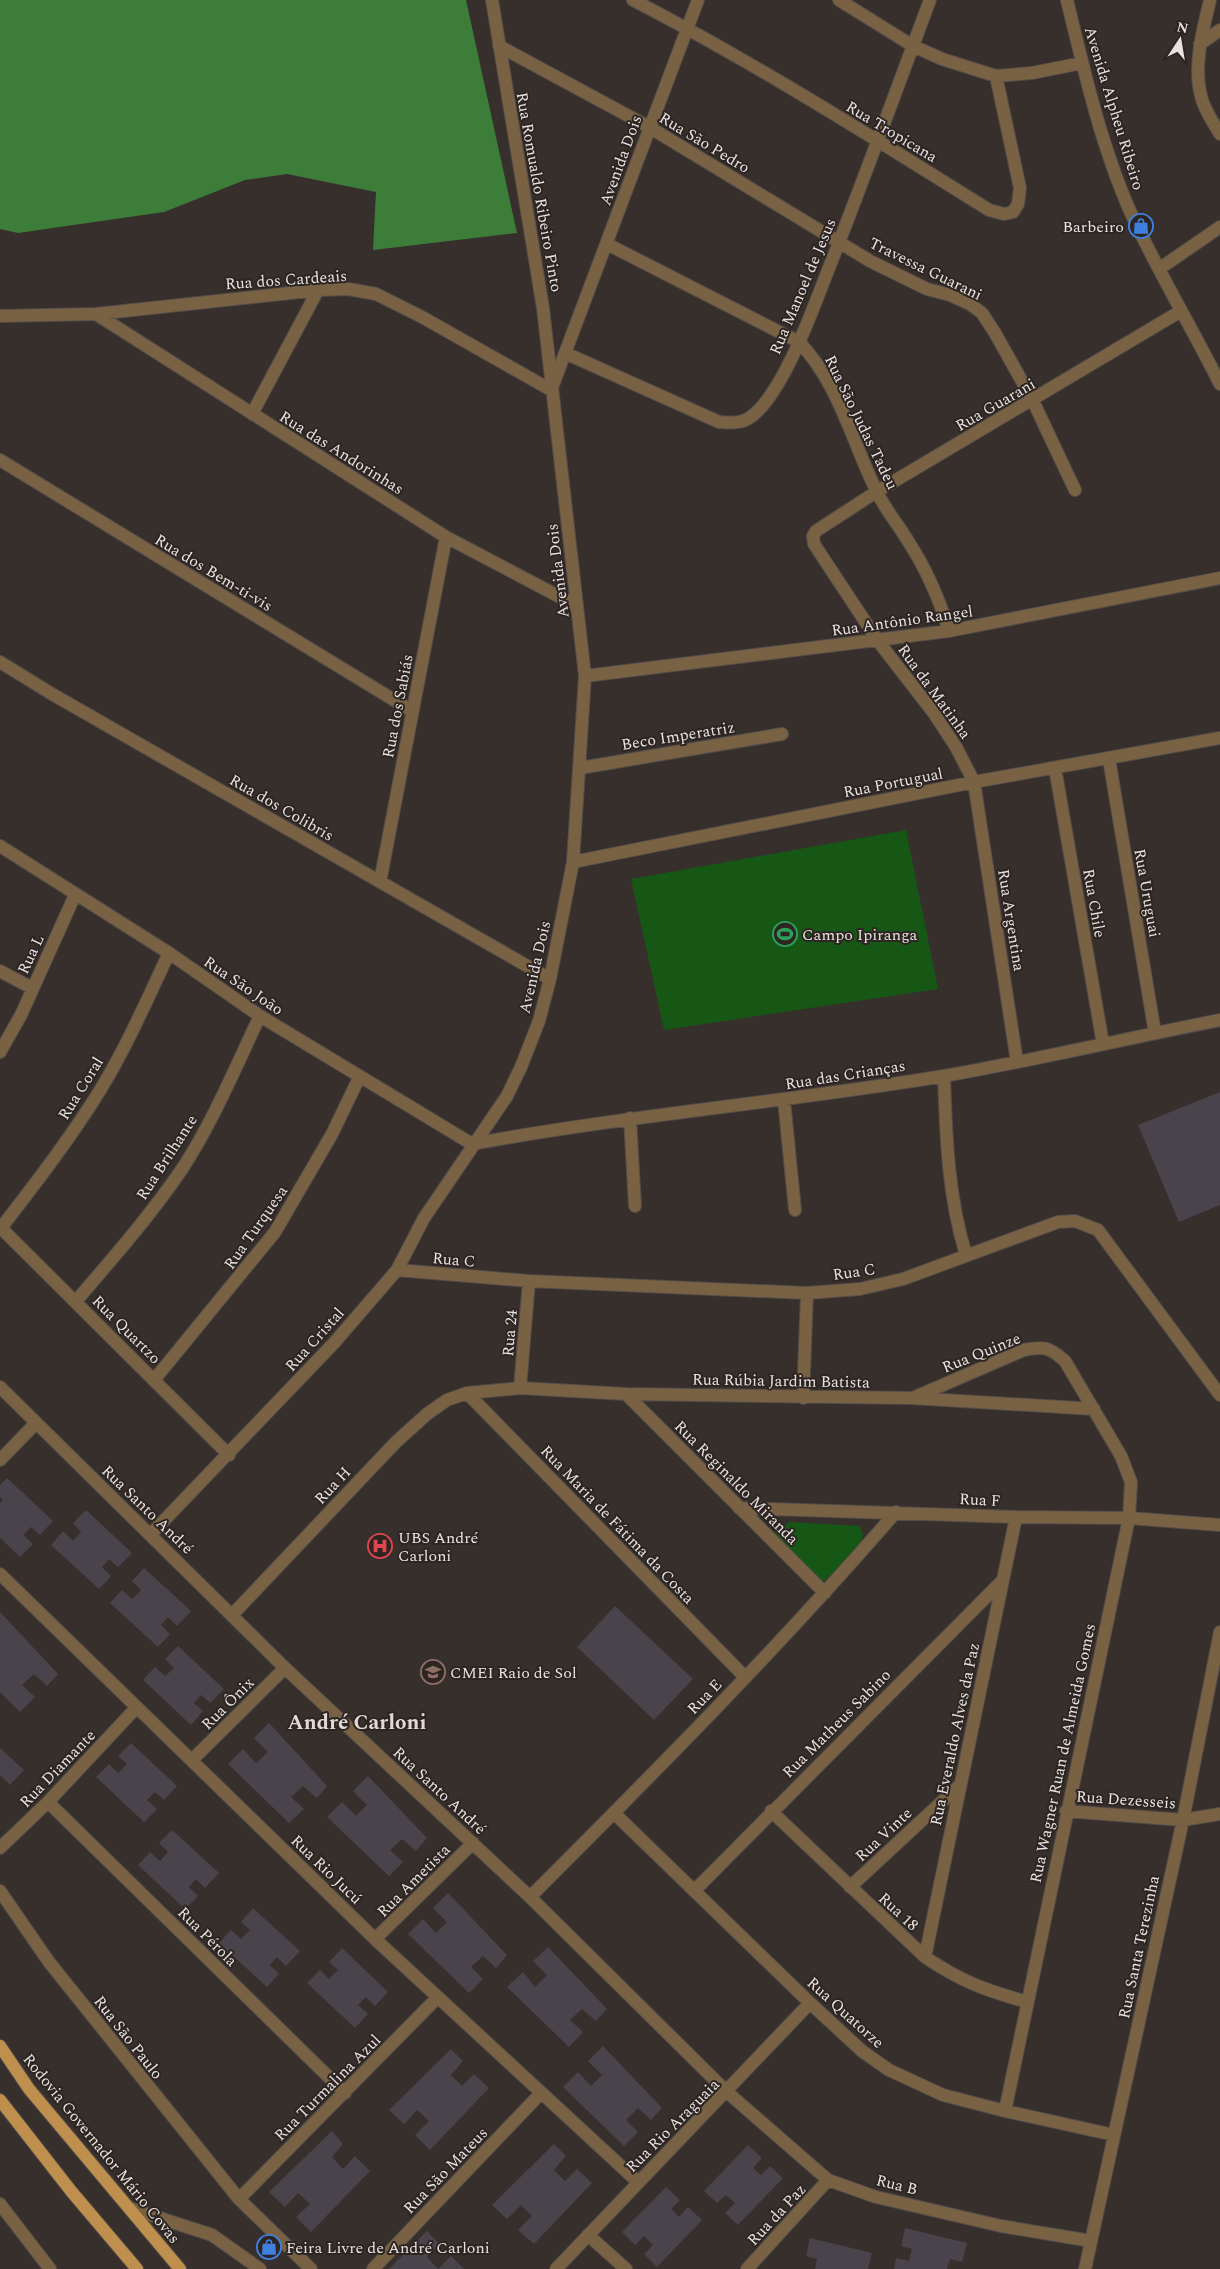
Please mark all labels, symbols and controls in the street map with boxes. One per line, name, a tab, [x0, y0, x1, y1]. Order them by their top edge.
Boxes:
north arrow	[1155, 15, 1205, 65]
text: N	[1175, 16, 1190, 39]
street label: Avenida Alpheu Ribeiro	[1078, 24, 1150, 193]
street label: Rua Romualdo Ribeiro Pinto	[510, 90, 568, 294]
street label: Rua Tropicana	[841, 95, 942, 169]
street label: Rua São Pedro	[654, 106, 754, 179]
street label: Avenida Dois	[593, 112, 648, 209]
shop icon: Barbeiro	[1128, 213, 1154, 239]
street label: Rua Manoel de Jesus	[763, 214, 843, 358]
place label: Barbeiro	[1063, 215, 1124, 239]
street label: Travessa Guarani	[865, 231, 986, 307]
street label: Rua dos Cardeais	[224, 264, 348, 296]
street label: Rua São Judas Tadeu	[818, 351, 904, 494]
street label: Rua Guarani	[951, 372, 1040, 438]
street label: Rua das Andorinhas	[275, 405, 408, 501]
street label: Avenida Dois	[540, 522, 576, 619]
street label: Rua dos Bem-ti-vis	[150, 528, 277, 618]
street label: Rua Antônio Rangel	[830, 599, 974, 643]
street label: Rua da Matinha	[891, 639, 977, 744]
street label: Rua dos Sabiás	[376, 652, 420, 760]
street label: Beco Imperatriz	[620, 715, 737, 757]
street label: Rua Portugual	[841, 762, 945, 804]
street label: Rua dos Colibris	[225, 768, 338, 848]
street label: Rua Uruguai	[1127, 847, 1167, 940]
street label: Rua Argentina	[991, 867, 1031, 973]
street label: Rua Chile	[1076, 867, 1112, 940]
street label: Avenida Dois	[513, 918, 557, 1016]
sports icon: Campo Ipiranga	[772, 921, 798, 947]
place label: Campo Ipiranga	[802, 923, 917, 947]
street label: Rua L	[11, 931, 51, 978]
street label: Rua São João	[199, 950, 288, 1021]
street label: Rua Coral	[52, 1052, 110, 1125]
street label: Rua das Crianças	[783, 1054, 907, 1096]
street label: Rua Brilhante	[130, 1110, 204, 1205]
street label: Rua Turquesa	[218, 1181, 294, 1274]
street label: Rua C	[431, 1246, 476, 1274]
street label: Rua C	[831, 1257, 877, 1287]
street label: Rua Quartzo	[86, 1290, 166, 1370]
street label: Rua Cristal	[279, 1302, 350, 1377]
street label: Rua 24	[496, 1308, 524, 1358]
street label: Rua Quinze	[938, 1326, 1024, 1380]
street label: Rua Rúbia Jardim Batista	[692, 1367, 870, 1395]
street label: Rua Reginaldo Miranda	[669, 1415, 804, 1551]
street label: Rua Maria de Fátima da Costa	[535, 1440, 700, 1610]
street label: Rua Santo André	[96, 1459, 199, 1560]
street label: Rua H	[309, 1461, 357, 1510]
street label: Rua F	[959, 1487, 1001, 1513]
place label: UBS André Carloni	[398, 1526, 479, 1568]
hospital icon: UBS André Carloni	[367, 1533, 393, 1559]
street label: Rua Wagner Ruan de Almeida Gomes	[1024, 1621, 1102, 1885]
street label: Rua Everaldo Alves da Paz	[924, 1640, 986, 1828]
school or university icon: CMEI Raio de Sol	[420, 1659, 446, 1685]
place label: CMEI Raio de Sol	[450, 1661, 577, 1685]
street label: Rua Matheus Sabino	[777, 1664, 897, 1784]
street label: Rua Ônix	[196, 1672, 260, 1736]
street label: Rua E	[682, 1673, 728, 1720]
district label: André Carloni	[288, 1707, 427, 1739]
street label: Rua Diamante	[14, 1724, 101, 1813]
street label: Rua Santo André	[387, 1741, 492, 1841]
street label: Rua Dezesseis	[1075, 1785, 1177, 1815]
street label: Rua Vinte	[850, 1802, 918, 1868]
street label: Rua Rio Jucú	[285, 1829, 367, 1910]
street label: Rua Ametista	[371, 1838, 456, 1923]
street label: Rua Santa Terezinha	[1112, 1873, 1166, 2021]
street label: Rua 18	[873, 1887, 924, 1937]
street label: Rua Pérola	[172, 1901, 243, 1972]
street label: Rua Quatorze	[801, 1971, 889, 2054]
street label: Rua São Paulo	[88, 1991, 169, 2085]
street label: Rua Turmalina Azul	[269, 2029, 387, 2147]
street label: Rodovia Governador Mário Covas	[17, 2048, 186, 2249]
street label: Rua Rio Araguaia	[620, 2073, 725, 2178]
street label: Rua São Mateus	[398, 2122, 494, 2220]
street label: Rua B	[874, 2168, 920, 2202]
street label: Rua da Paz	[742, 2178, 812, 2251]
shop icon: Feira Livre de André Carloni	[256, 2234, 282, 2260]
place label: Feira Livre de André Carloni	[286, 2236, 490, 2260]

